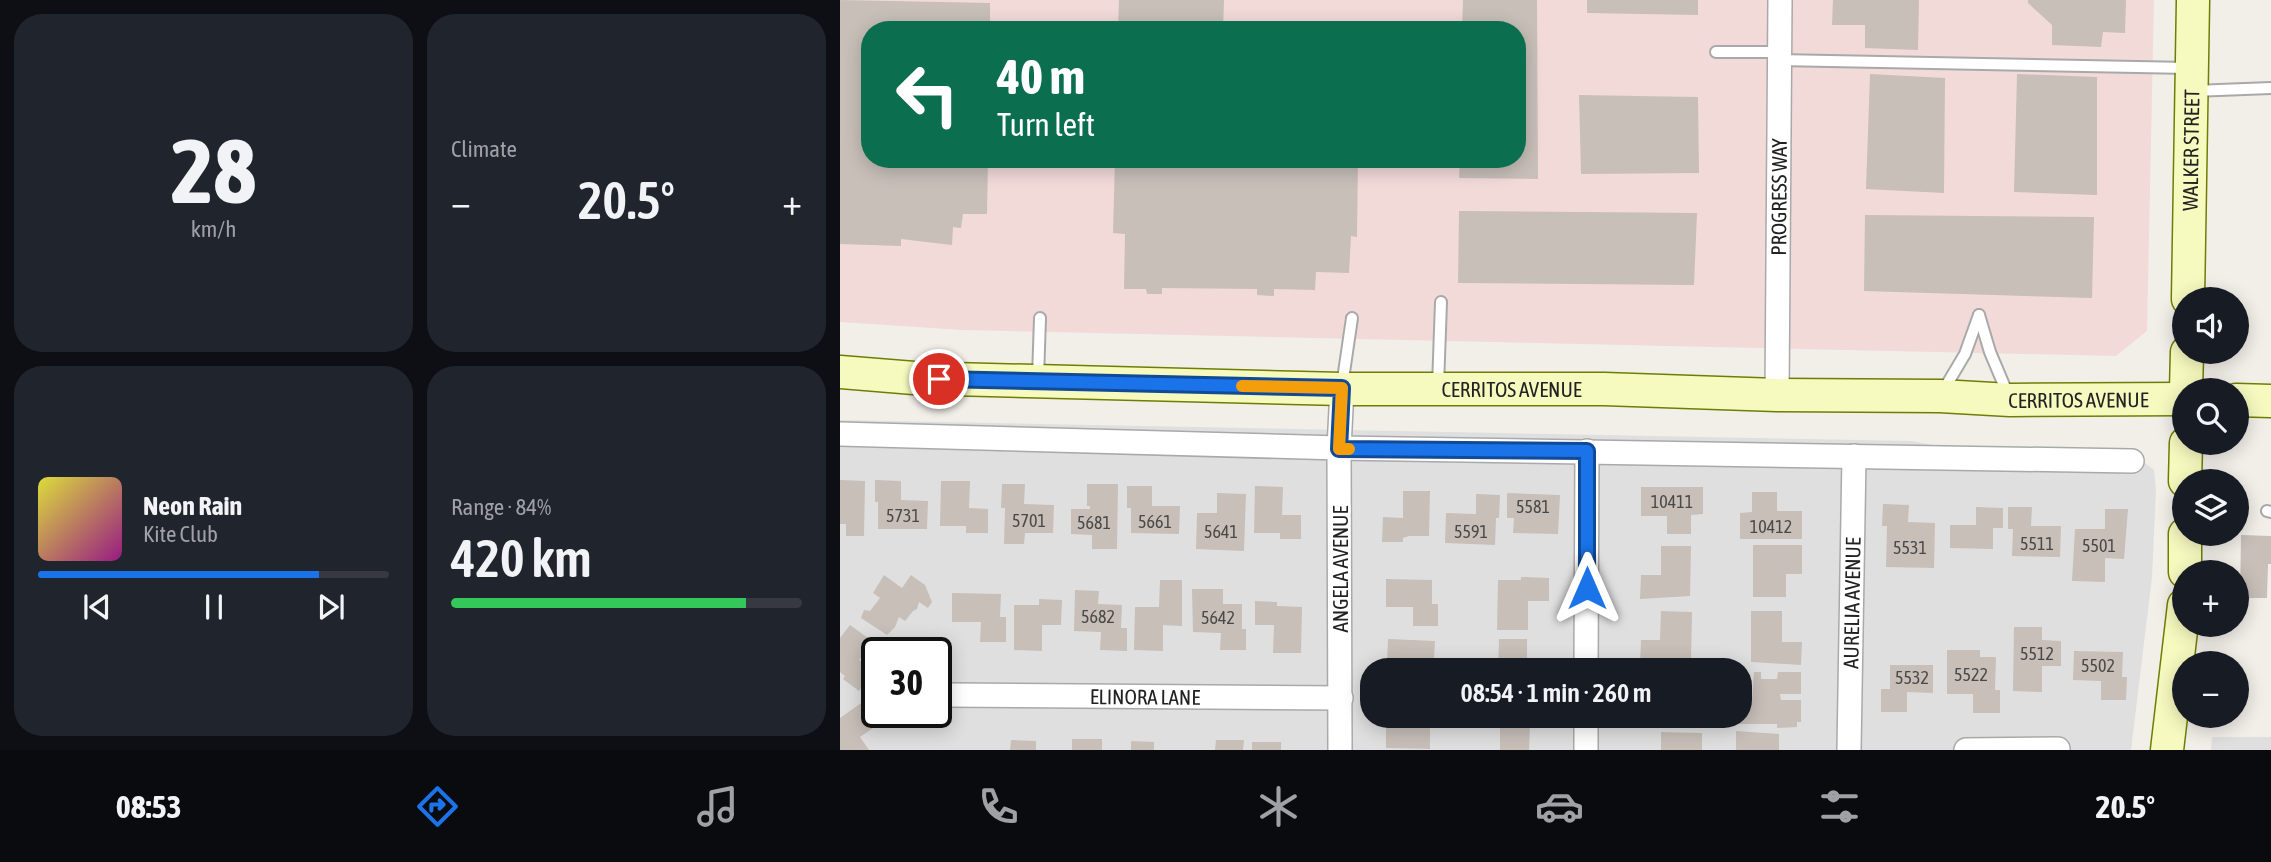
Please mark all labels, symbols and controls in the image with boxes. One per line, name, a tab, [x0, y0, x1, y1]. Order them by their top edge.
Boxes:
text: 40 m	[997, 48, 1085, 104]
icon: left	[882, 49, 973, 140]
street label: WALKER STREET	[2177, 89, 2204, 211]
text: Turn left	[997, 106, 1095, 143]
text: 28	[171, 118, 256, 222]
text: Climate	[451, 136, 517, 162]
street label: PROGRESS WAY	[1766, 138, 1791, 256]
text: 20.5°	[578, 170, 675, 230]
text: −	[451, 180, 471, 223]
text: +	[782, 180, 802, 223]
text: km/h	[191, 216, 236, 242]
map controls	[2172, 287, 2249, 728]
button: sound	[2172, 287, 2249, 364]
pin	[909, 349, 969, 409]
icon: arrive	[920, 360, 958, 398]
street label: CERRITOS AVENUE	[1441, 377, 1582, 401]
button: search	[2172, 378, 2249, 455]
street label: CERRITOS AVENUE	[2008, 387, 2149, 412]
button: layers	[2172, 469, 2249, 546]
text: Neon Rain	[143, 491, 242, 521]
house number: 10411	[1651, 491, 1693, 512]
text: Range · 84%	[451, 494, 551, 520]
house number: 5581	[1516, 496, 1550, 517]
house number: 5731	[886, 505, 920, 526]
street label: ANGELA AVENUE	[1328, 506, 1352, 632]
house number: 5701	[1012, 510, 1046, 531]
house number: 5661	[1138, 511, 1172, 532]
house number: 5681	[1077, 512, 1111, 533]
house number: 10412	[1750, 516, 1792, 537]
text: Kite Club	[143, 521, 218, 547]
house number: 5641	[1204, 521, 1238, 542]
house number: 5591	[1454, 521, 1488, 542]
text: 420 km	[451, 528, 592, 588]
house number: 5511	[2020, 533, 2054, 554]
house number: 5501	[2082, 535, 2116, 556]
street label: AURELIA AVENUE	[1838, 537, 1865, 669]
house number: 5531	[1893, 537, 1927, 558]
position arrow	[1550, 551, 1624, 625]
button: +	[2172, 560, 2249, 637]
icon: previous	[78, 588, 116, 626]
icon: pause	[195, 588, 233, 626]
icon: next	[312, 588, 350, 626]
house number: 5682	[1081, 606, 1115, 627]
house number: 5642	[1201, 607, 1235, 628]
speed limit sign: 30	[861, 637, 952, 728]
house number: 5512	[2020, 643, 2054, 664]
button: −	[2172, 651, 2249, 728]
house number: 5502	[2081, 655, 2115, 676]
house number: 5522	[1954, 664, 1988, 685]
house number: 5532	[1895, 667, 1929, 688]
text: 08:54 · 1 min · 260 m	[1461, 678, 1651, 708]
street label: ELINORA LANE	[1090, 684, 1200, 709]
icon: directions	[413, 782, 462, 831]
icon: music	[693, 782, 742, 831]
icon: phone	[974, 782, 1023, 831]
icon: climate	[1254, 782, 1303, 831]
icon: car	[1535, 782, 1584, 831]
icon: filters	[1815, 782, 1864, 831]
text: 08:53	[116, 788, 182, 825]
text: 20.5°	[2096, 788, 2155, 825]

